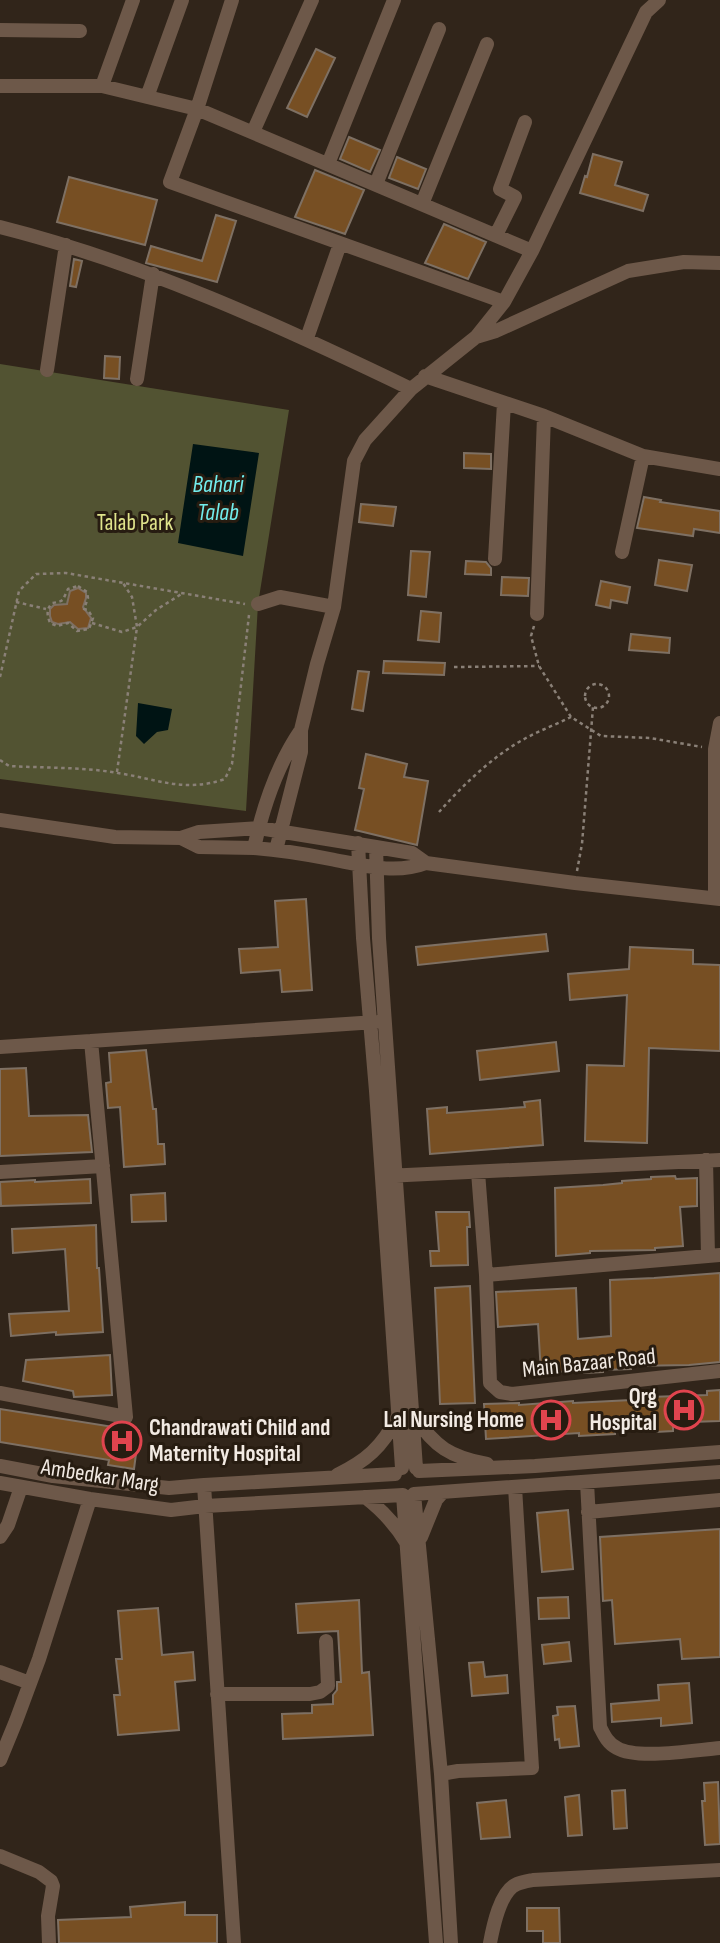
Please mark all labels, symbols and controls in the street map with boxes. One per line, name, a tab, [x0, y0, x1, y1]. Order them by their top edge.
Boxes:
water label: Bahari Talab	[192, 470, 244, 527]
park label: Talab Park	[97, 509, 174, 537]
street label: Main Bazaar Road	[521, 1342, 657, 1384]
place label: Qrg Hospital	[590, 1383, 657, 1437]
hospital icon: Qrg Hospital	[663, 1389, 705, 1431]
hospital icon: Lal Nursing Home	[530, 1399, 572, 1441]
place label: Lal Nursing Home	[384, 1406, 524, 1434]
place label: Chandrawati Child and Maternity Hospital	[149, 1414, 330, 1468]
hospital icon: Chandrawati Child and Maternity Hospital	[101, 1420, 143, 1462]
street label: Ambedkar Marg	[38, 1453, 161, 1499]

